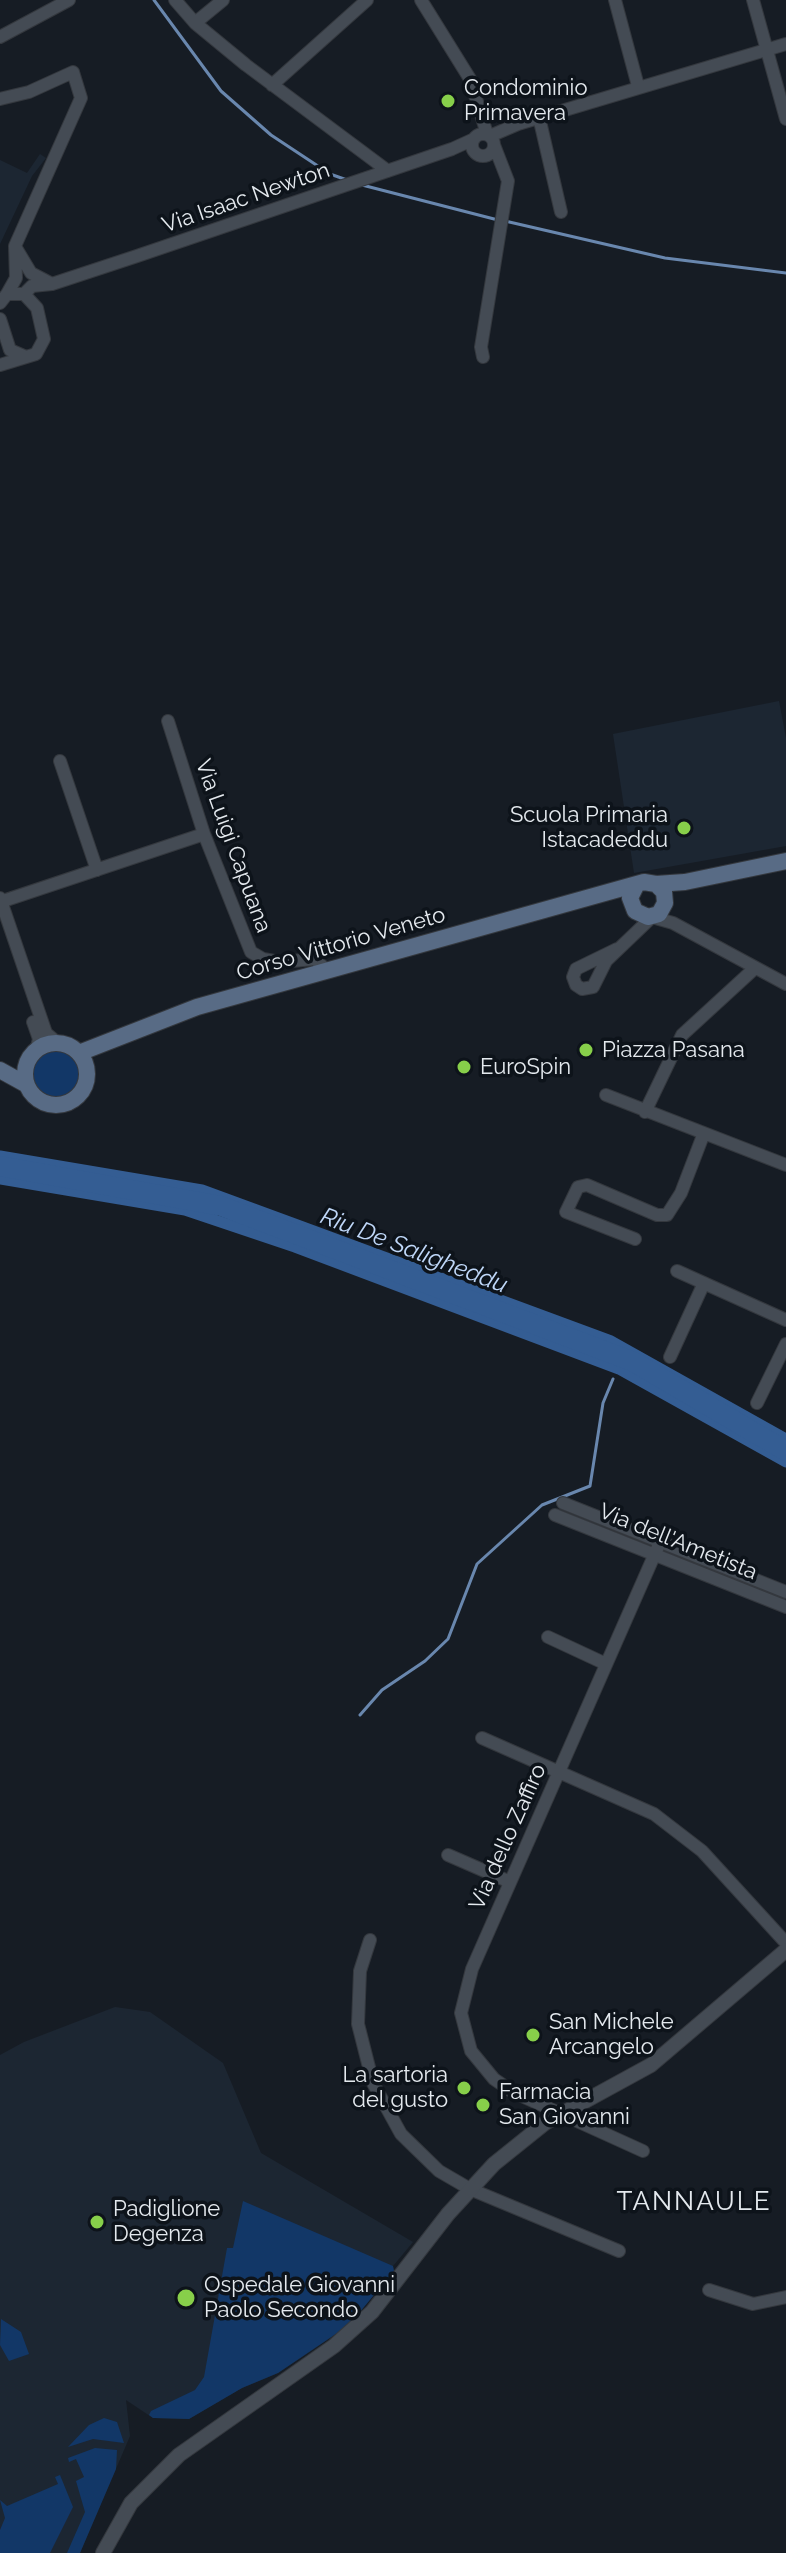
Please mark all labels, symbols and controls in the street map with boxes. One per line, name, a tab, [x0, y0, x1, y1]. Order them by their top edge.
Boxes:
place label: Condominio Primavera	[464, 75, 588, 126]
marker: Condominio Primavera	[439, 92, 457, 110]
street label: Via Isaac Newton	[159, 157, 333, 239]
street label: Via Luigi Capuana	[189, 756, 277, 936]
place label: Scuola Primaria Istacadeddu	[510, 802, 668, 854]
marker: Scuola Primaria Istacadeddu	[675, 819, 693, 837]
street label: Corso Vittorio Veneto	[233, 902, 449, 986]
place label: Piazza Pasana	[602, 1037, 745, 1063]
marker: Piazza Pasana	[577, 1041, 595, 1059]
place label: EuroSpin	[480, 1054, 571, 1080]
marker: EuroSpin	[455, 1058, 473, 1076]
water label: Riu De Saligheddu	[317, 1202, 511, 1300]
street label: Via dell'Ametista	[595, 1498, 761, 1586]
street label: Via dello Zaffiro	[464, 1760, 552, 1914]
place label: San Michele Arcangelo	[549, 2009, 674, 2060]
marker: San Michele Arcangelo	[524, 2026, 542, 2044]
place label: La sartoria del gusto	[342, 2062, 448, 2114]
marker: La sartoria del gusto	[455, 2079, 473, 2097]
place label: Farmacia San Giovanni	[499, 2079, 630, 2130]
marker: Farmacia San Giovanni	[474, 2096, 492, 2114]
district label: TANNAULE	[616, 2186, 772, 2218]
place label: Padiglione Degenza	[113, 2196, 220, 2248]
marker: Padiglione Degenza	[88, 2213, 106, 2231]
place label: Ospedale Giovanni Paolo Secondo	[204, 2272, 395, 2324]
marker: Ospedale Giovanni Paolo Secondo	[175, 2287, 197, 2309]

